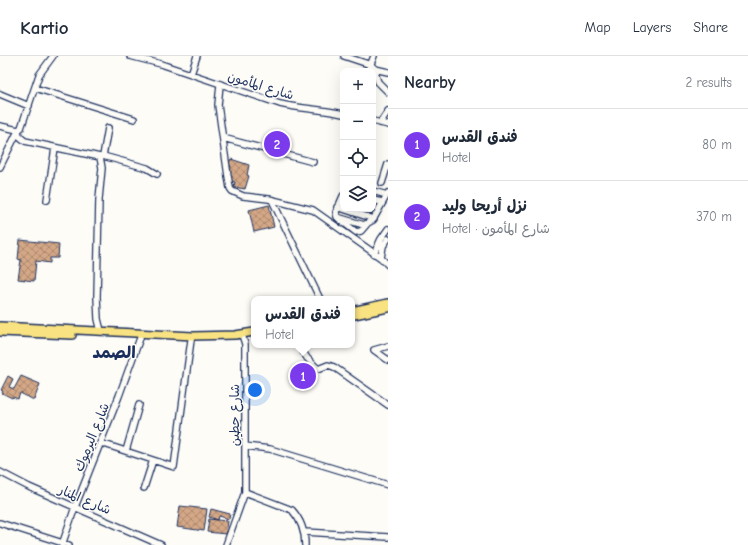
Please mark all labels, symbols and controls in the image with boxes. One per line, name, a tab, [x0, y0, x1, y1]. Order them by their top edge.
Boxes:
text: Kartio	[20, 17, 69, 39]
text: Map	[584, 19, 611, 36]
text: Layers	[633, 19, 671, 36]
text: Share	[693, 19, 728, 36]
street label: شارع المأمون	[226, 68, 296, 105]
map controls	[340, 68, 376, 212]
button: +	[340, 68, 376, 104]
text: Nearby	[404, 73, 455, 92]
text: 2 results	[685, 75, 732, 90]
button: −	[340, 104, 376, 140]
text: فندق القدس	[442, 128, 518, 146]
pin: 2	[264, 129, 290, 159]
text: 1	[414, 137, 420, 152]
text: 80 m	[702, 137, 732, 152]
button: locate	[340, 140, 376, 176]
text: Hotel	[442, 150, 471, 165]
button: layers	[340, 176, 376, 212]
text: نزل أريحا وليد	[442, 197, 527, 215]
text: 2	[414, 209, 420, 224]
text: 370 m	[696, 209, 732, 224]
text: Hotel · شارع المأمون	[442, 221, 550, 236]
popup	[251, 296, 355, 348]
text: فندق القدس	[265, 305, 341, 323]
text: Hotel	[265, 327, 294, 342]
district label: الصمد	[92, 343, 136, 362]
pin: 1	[290, 361, 316, 391]
your location	[245, 380, 265, 400]
street label: شارع حطين	[227, 384, 244, 446]
street label: شارع اليرموك	[71, 401, 114, 474]
street label: شارع المنار	[55, 481, 113, 519]

